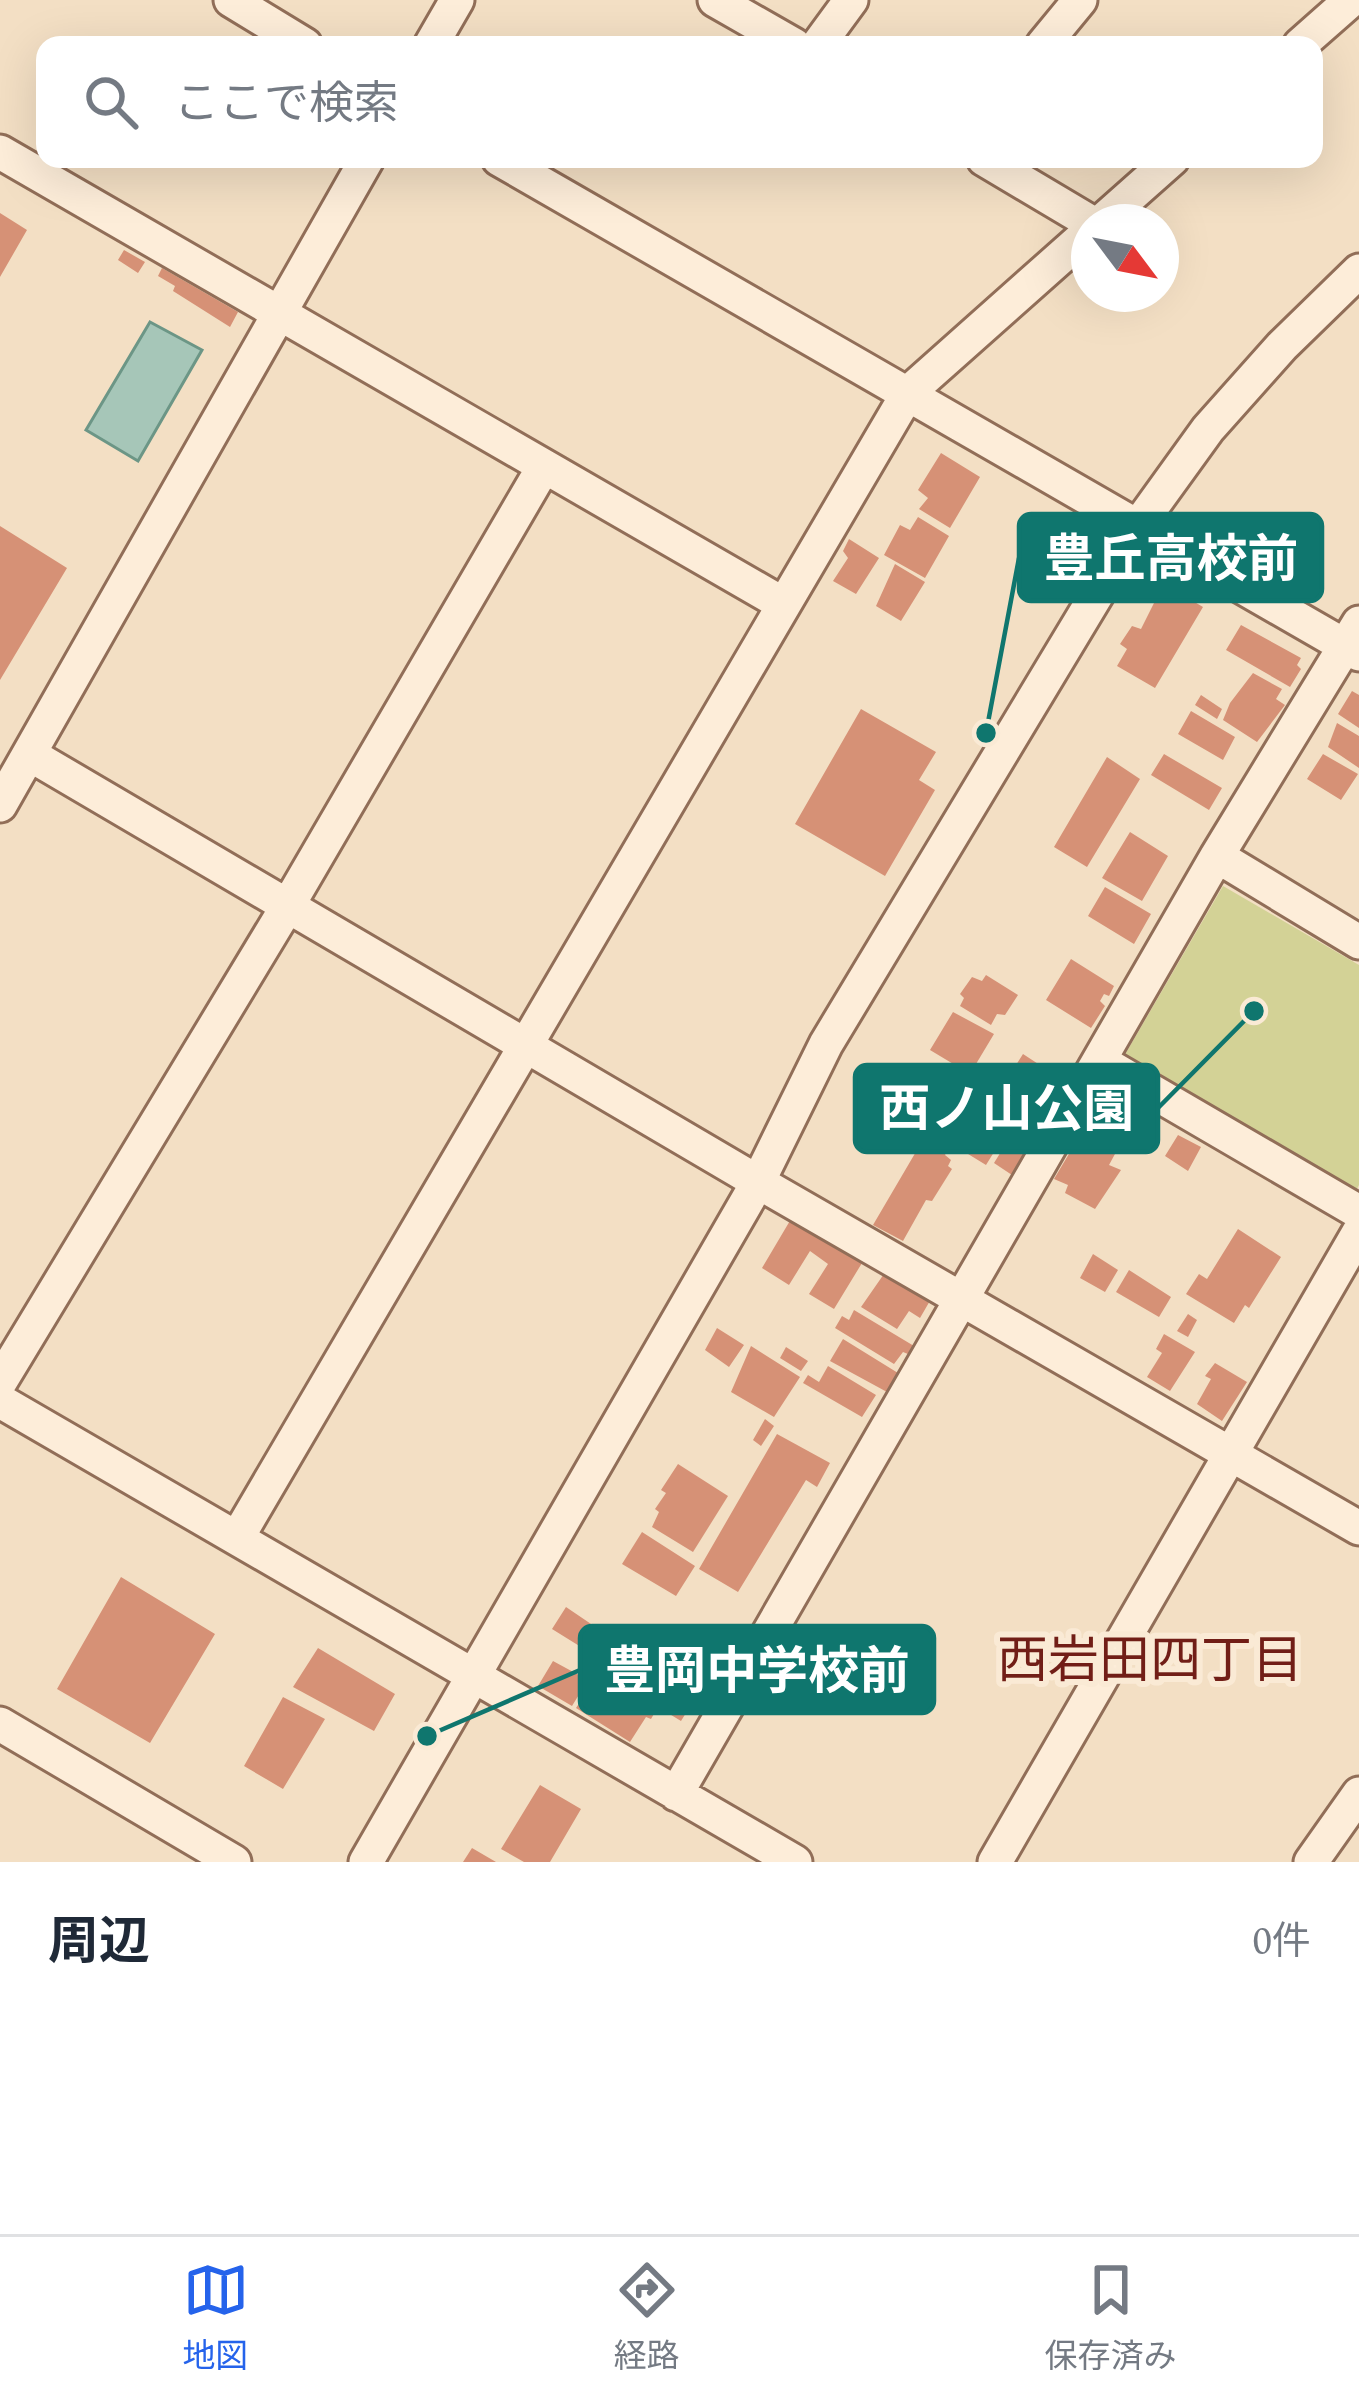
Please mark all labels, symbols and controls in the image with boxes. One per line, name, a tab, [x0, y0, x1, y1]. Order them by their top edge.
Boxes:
search box	[36, 36, 1323, 168]
icon: search	[78, 69, 144, 135]
text: ここで検索	[174, 70, 399, 139]
north arrow	[1071, 204, 1179, 312]
callout: 豊丘高校前	[1019, 514, 1322, 601]
text: 豊丘高校前	[1043, 522, 1299, 600]
callout: 西ノ山公園	[855, 1065, 1158, 1152]
text: 西ノ山公園	[879, 1072, 1135, 1150]
district label: 西岩田四丁目	[997, 1623, 1303, 1701]
callout: 豊岡中学校前	[580, 1626, 934, 1713]
text: 豊岡中学校前	[604, 1634, 910, 1712]
text: 周辺	[48, 1904, 150, 1982]
text: 0件	[1252, 1913, 1311, 1972]
tab: 地図	[183, 2257, 249, 2382]
tab: 経路	[614, 2257, 680, 2382]
tab: 保存済み	[1045, 2257, 1177, 2382]

